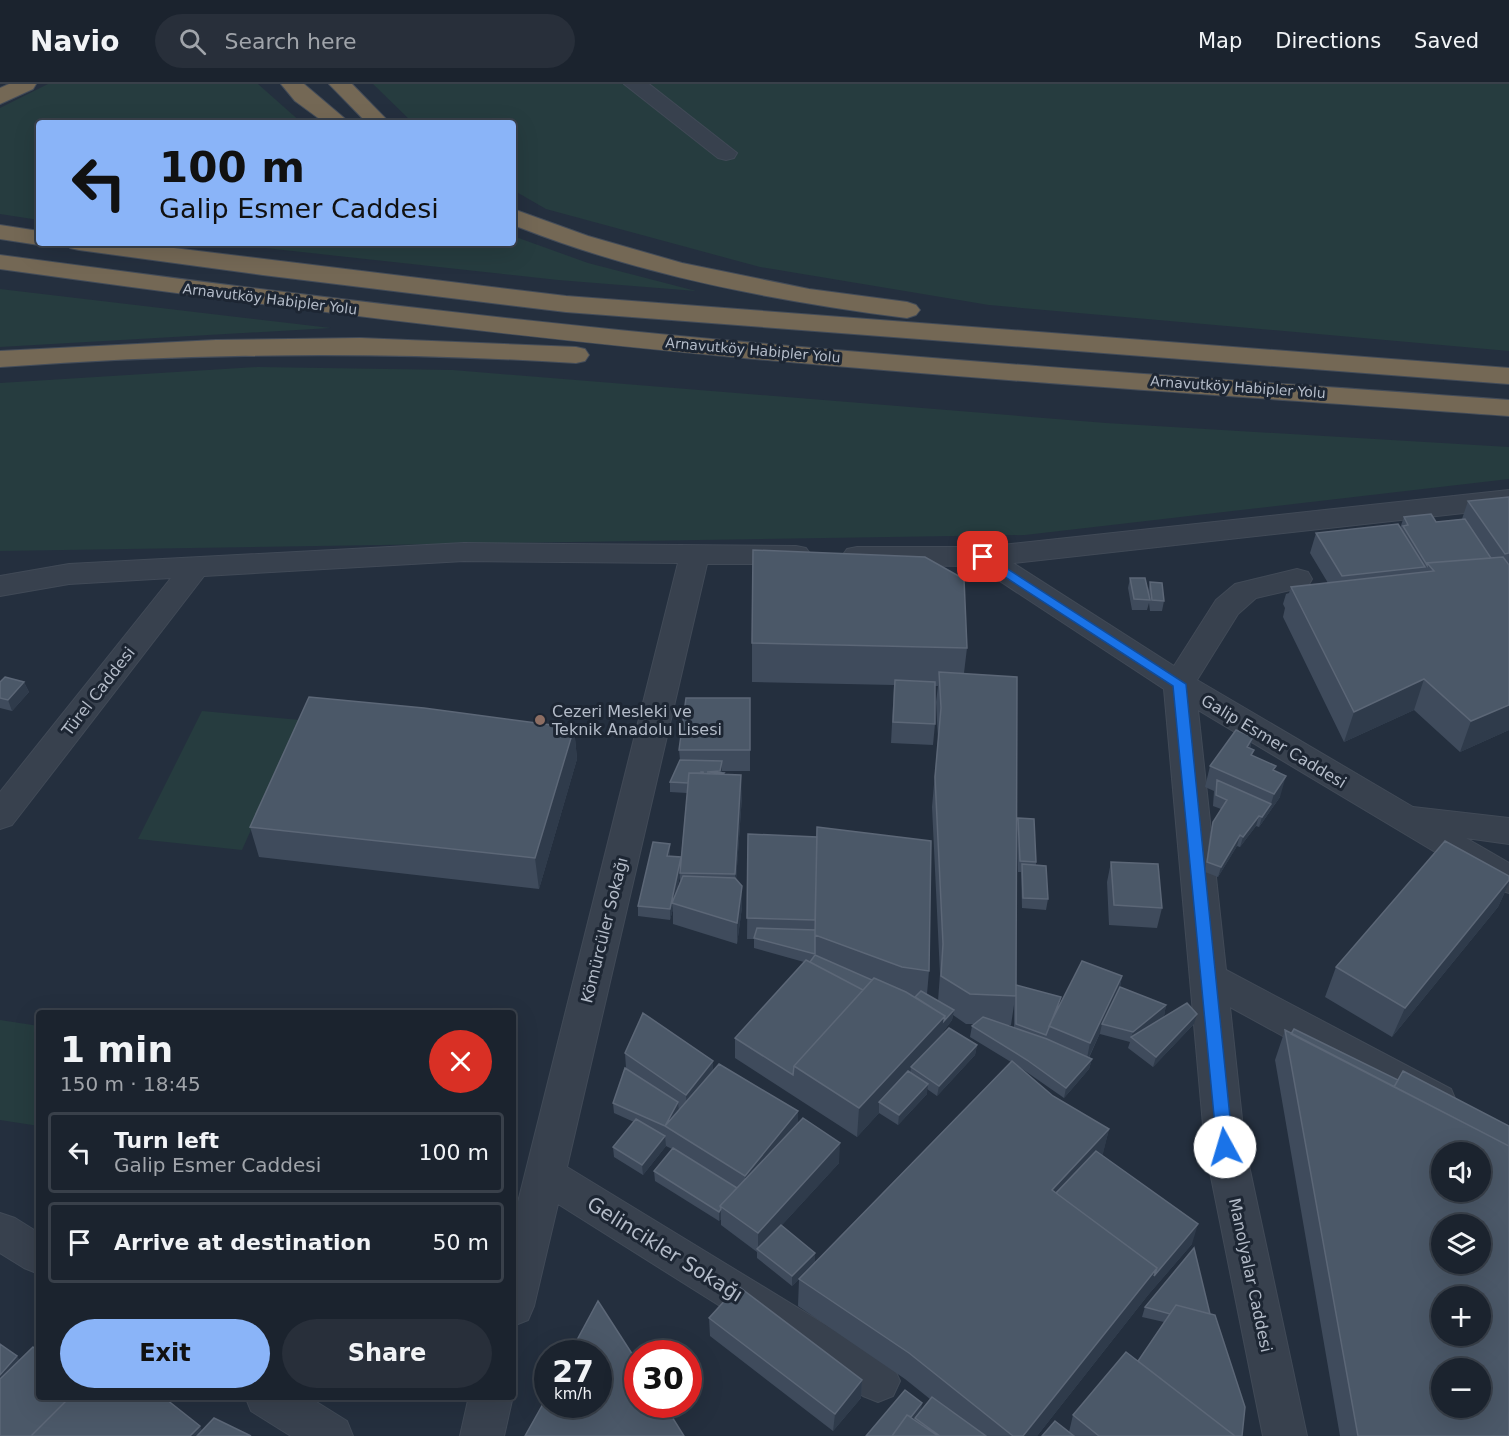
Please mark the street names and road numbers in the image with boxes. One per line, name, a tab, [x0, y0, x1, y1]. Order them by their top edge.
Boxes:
street label: Arnavutköy Habipler Yolu	[182, 280, 358, 318]
street label: Arnavutköy Habipler Yolu	[665, 334, 841, 366]
street label: Arnavutköy Habipler Yolu	[1150, 373, 1326, 401]
street label: Türel Caddesi	[57, 643, 139, 740]
street label: Galip Esmer Caddesi	[1198, 691, 1350, 792]
street label: Kömürcüler Sokağı	[577, 855, 632, 1005]
street label: Gelincikler Sokağı	[583, 1191, 747, 1307]
street label: Manolyalar Caddesi	[1225, 1196, 1276, 1354]

